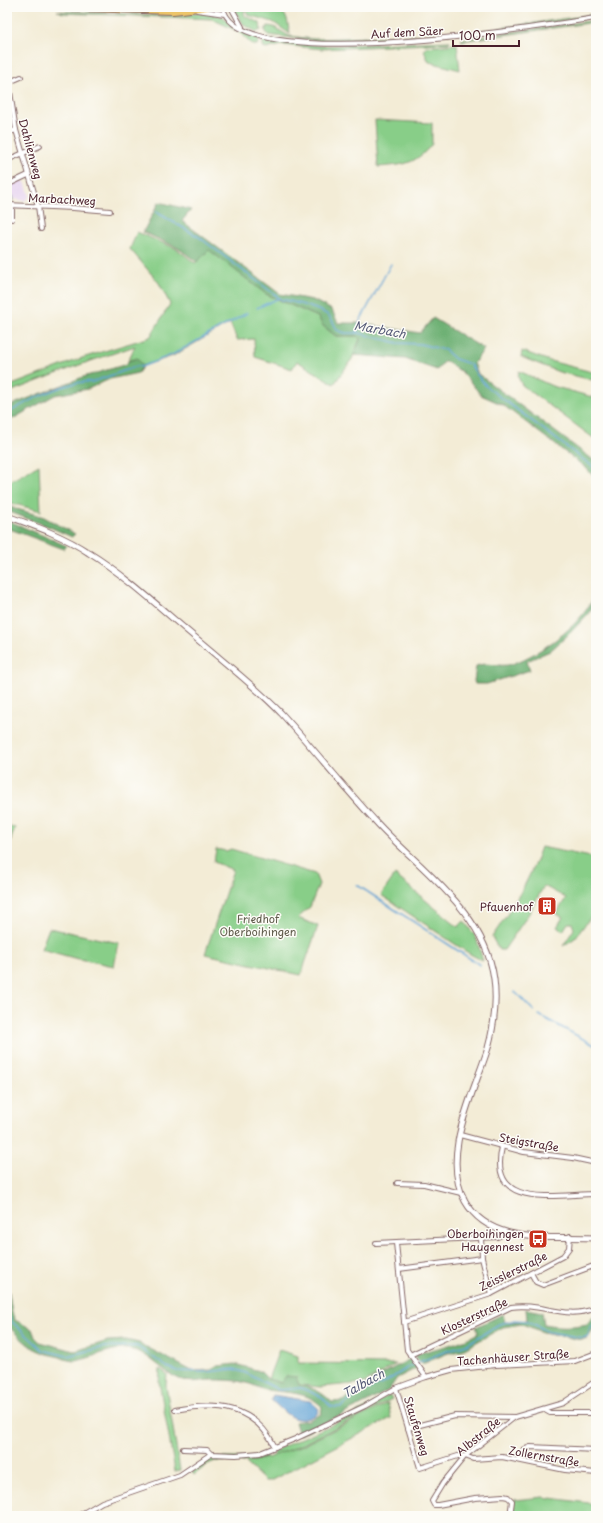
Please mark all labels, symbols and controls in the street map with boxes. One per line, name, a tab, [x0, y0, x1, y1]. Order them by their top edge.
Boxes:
street label: Auf dem Säer	[370, 22, 444, 42]
scale bar	[453, 22, 519, 48]
text: 100 m	[459, 26, 496, 44]
street label: Dahlienweg	[15, 117, 47, 181]
street label: Marbachweg	[28, 189, 96, 209]
water label: Marbach	[353, 316, 408, 343]
building icon: Pfauenhof	[536, 895, 558, 917]
place label: Pfauenhof	[480, 898, 534, 915]
park label: Friedhof Oberboihingen	[220, 910, 296, 940]
street label: Steigstraße	[498, 1128, 560, 1156]
place label: Oberboihingen Haugennest	[447, 1225, 525, 1255]
bus stop icon: Oberboihingen Haugennest	[527, 1228, 549, 1250]
street label: Zeisslerstraße	[476, 1247, 550, 1295]
street label: Klosterstraße	[438, 1293, 510, 1339]
street label: Tachenhäuser Straße	[456, 1345, 570, 1369]
water label: Talbach	[339, 1364, 388, 1402]
street label: Staufenweg	[400, 1394, 434, 1458]
street label: Albstraße	[452, 1413, 504, 1459]
street label: Zollernstraße	[507, 1441, 581, 1471]

